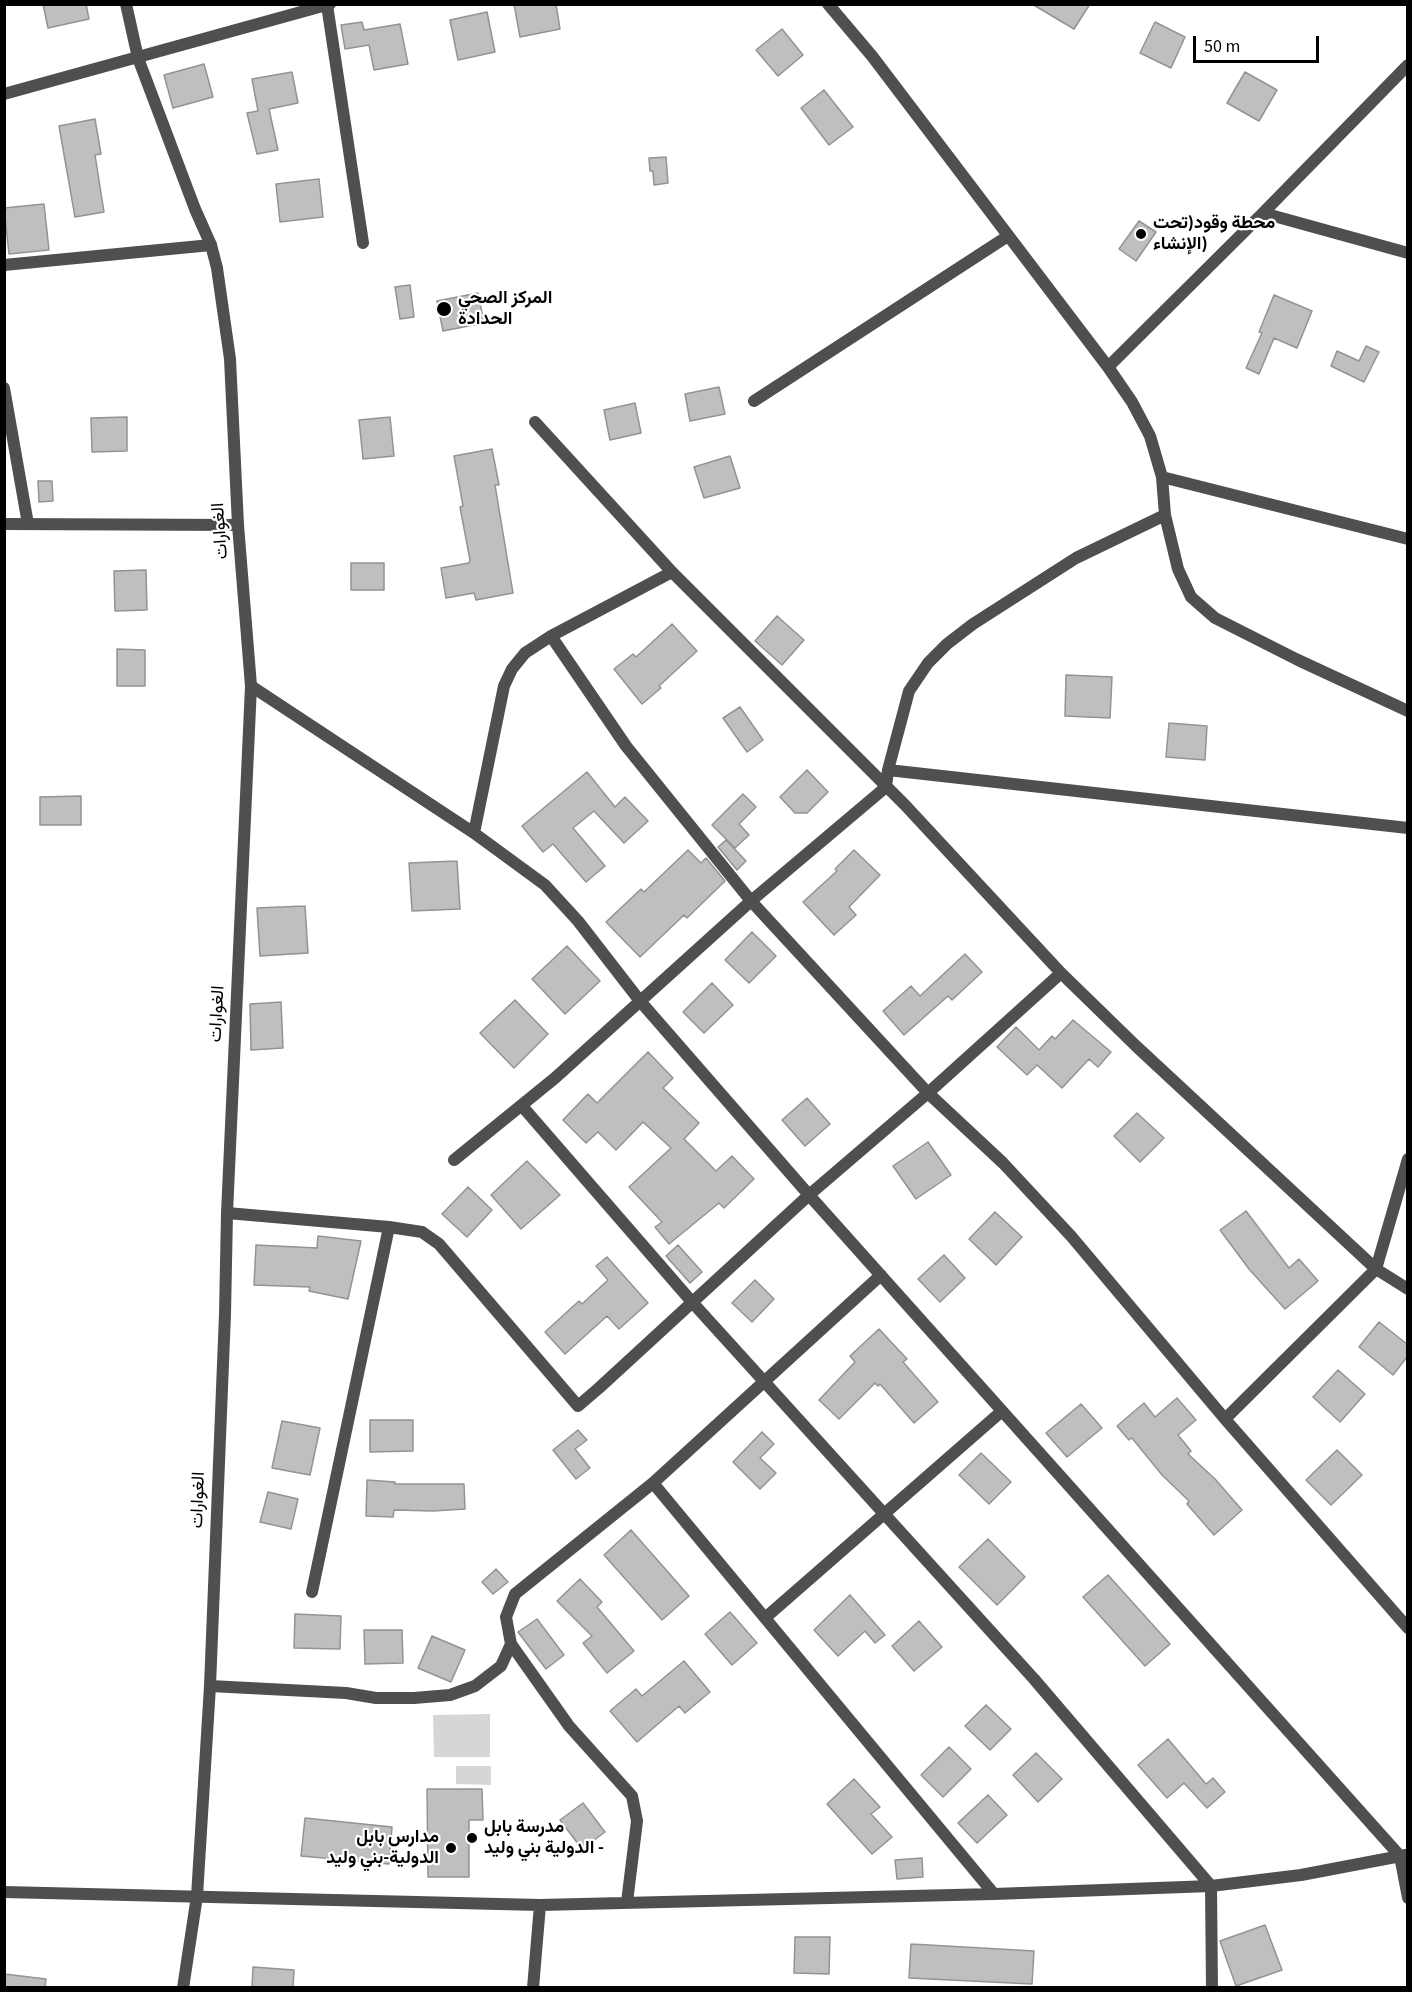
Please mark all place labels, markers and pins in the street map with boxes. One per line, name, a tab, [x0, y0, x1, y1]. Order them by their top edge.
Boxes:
place label: محطة وقود(تحت الإنشاء)	[1153, 213, 1275, 256]
marker: محطة وقود(تحت الإنشاء)	[1134, 227, 1148, 241]
place label: المركز الصحي الحدادة	[458, 288, 552, 330]
marker: المركز الصحي الحدادة	[435, 300, 453, 318]
place label: مدرسة بابل الدولية بني وليد -	[484, 1817, 604, 1860]
place label: مدارس بابل الدولية-بني وليد	[326, 1827, 439, 1870]
marker: مدرسة بابل الدولية بني وليد -	[465, 1831, 479, 1845]
marker: مدارس بابل الدولية-بني وليد	[444, 1841, 458, 1855]

